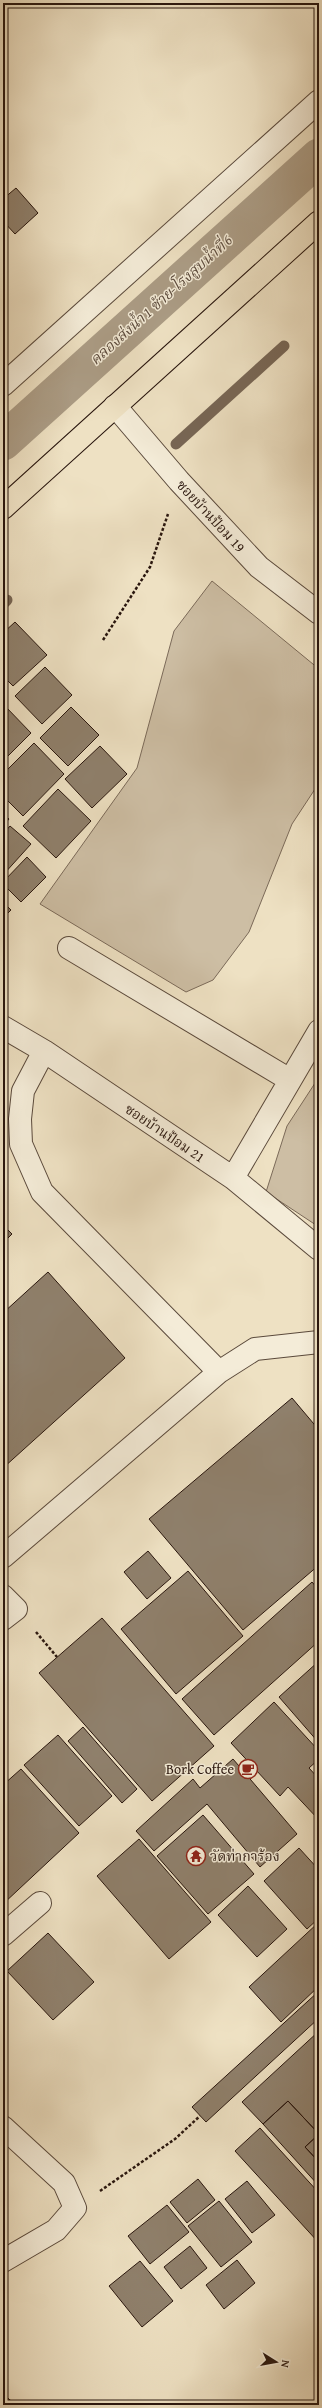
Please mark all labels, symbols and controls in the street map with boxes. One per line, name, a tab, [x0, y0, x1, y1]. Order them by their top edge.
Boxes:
water label: คลองส่งน้ำ 1 ซ้าย-โรงสูบน้ำที่ 6	[85, 229, 237, 370]
street label: ซอยบ้านป้อม 19	[172, 475, 250, 557]
street label: ซอยบ้านป้อม 21	[121, 1099, 209, 1167]
cafe icon: Bork Coffee	[237, 1758, 259, 1780]
place label: Bork Coffee	[166, 1759, 234, 1779]
temple icon: วัดท่าการ้อง	[185, 1845, 207, 1867]
place label: วัดท่าการ้อง	[210, 1846, 280, 1866]
north arrow	[256, 2342, 296, 2382]
text: N	[277, 2359, 294, 2370]

